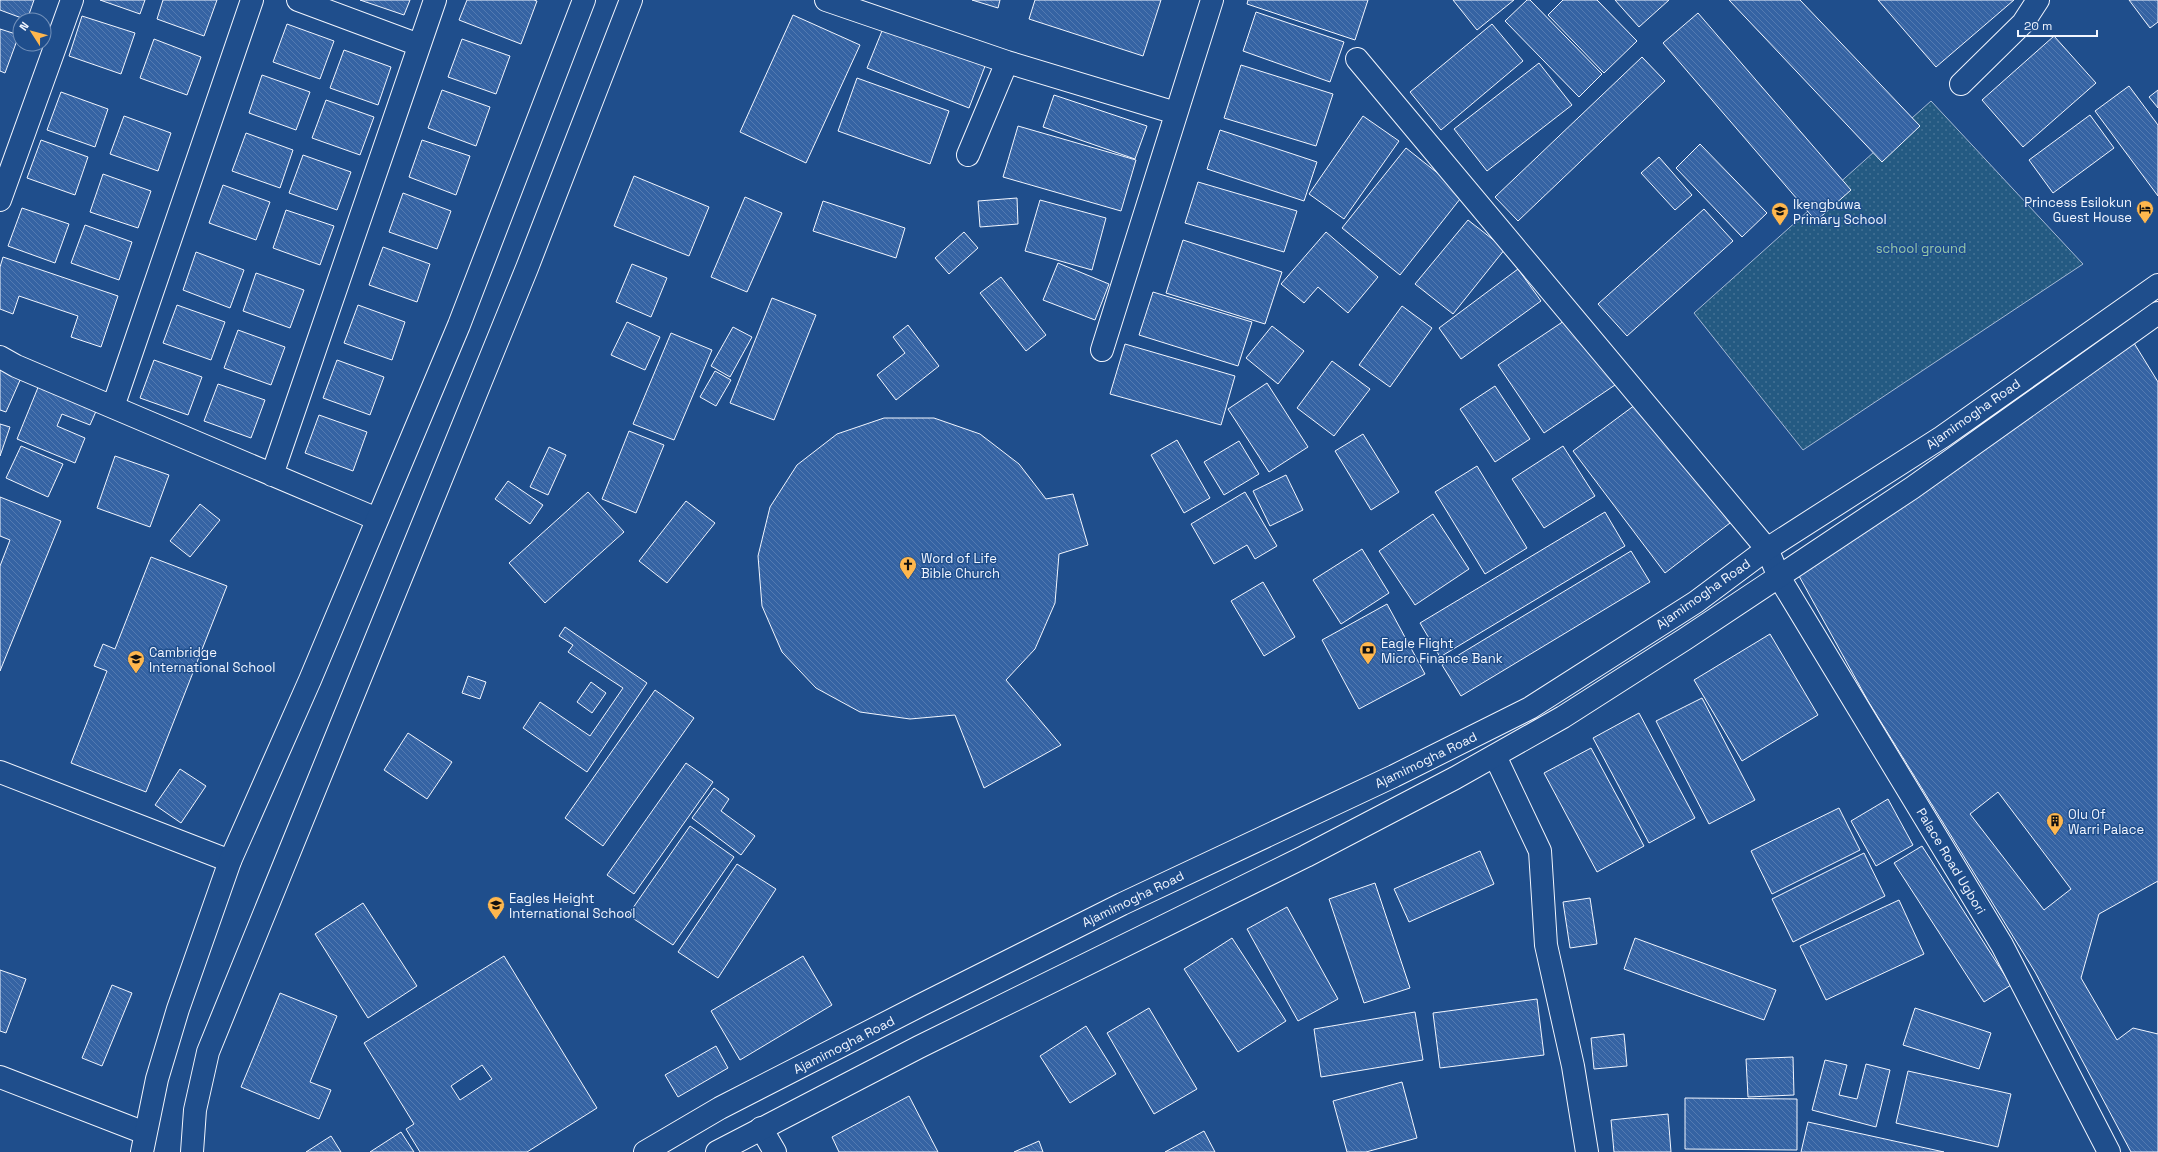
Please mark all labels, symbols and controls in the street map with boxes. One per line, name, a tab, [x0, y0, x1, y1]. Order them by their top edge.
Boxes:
north arrow	[12, 12, 52, 52]
scale bar	[2018, 12, 2097, 38]
text: 20 m	[2024, 18, 2052, 34]
text: N	[16, 19, 32, 33]
place label: Princess Esilokun Guest House	[2024, 194, 2132, 226]
place label: Ikengbuwa Primary School	[1793, 196, 1887, 228]
hotel icon: Princess Esilokun Guest House	[2135, 199, 2155, 224]
school or university icon: Ikengbuwa Primary School	[1770, 201, 1790, 226]
park label: school ground	[1876, 240, 1966, 257]
street label: Ajamimogha Road	[1922, 375, 2024, 453]
place label: Word of Life Bible Church	[921, 550, 1000, 582]
church icon: Word of Life Bible Church	[898, 555, 918, 580]
street label: Ajamimogha Road	[1652, 555, 1754, 633]
place label: Eagle Flight Micro Finance Bank	[1381, 635, 1503, 667]
bank icon: Eagle Flight Micro Finance Bank	[1358, 640, 1378, 665]
place label: Cambridge International School	[149, 644, 275, 676]
school or university icon: Cambridge International School	[126, 649, 146, 674]
street label: Ajamimogha Road	[1372, 728, 1480, 792]
street label: Palace Road Ugbori	[1913, 805, 1989, 917]
place label: Olu Of Warri Palace	[2068, 806, 2144, 838]
building icon: Olu Of Warri Palace	[2045, 811, 2065, 836]
street label: Ajamimogha Road	[1079, 867, 1187, 931]
place label: Eagles Height International School	[509, 890, 635, 922]
school or university icon: Eagles Height International School	[486, 895, 506, 920]
street label: Ajamimogha Road	[790, 1012, 898, 1078]

